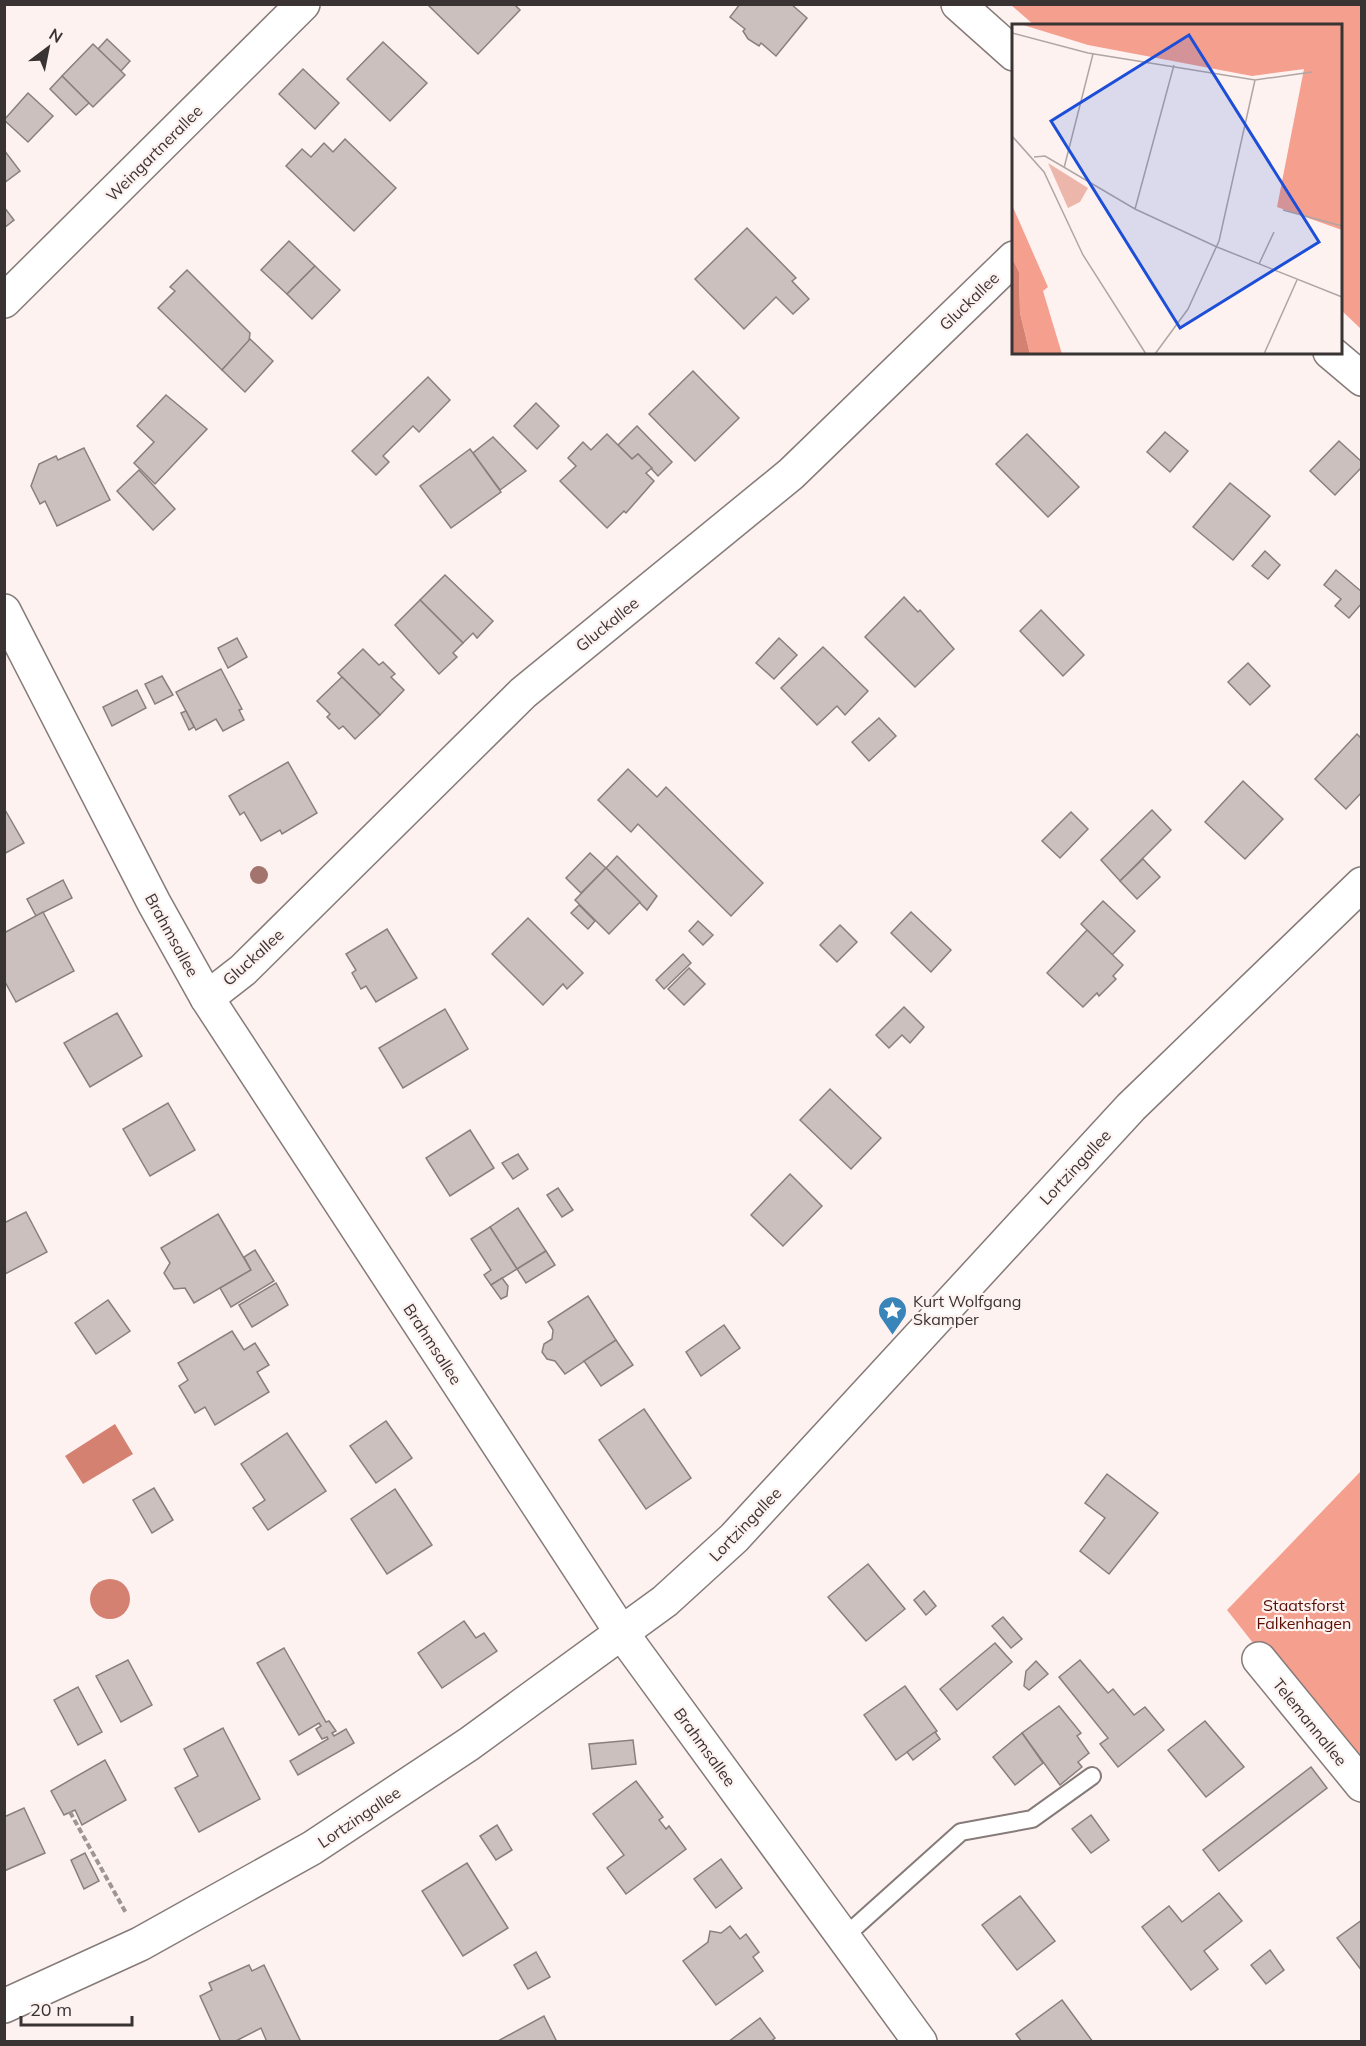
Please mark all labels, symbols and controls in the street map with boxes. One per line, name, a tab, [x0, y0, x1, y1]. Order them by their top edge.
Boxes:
north arrow	[18, 18, 78, 78]
text: N	[46, 24, 66, 47]
inset map	[1012, 24, 1342, 354]
street label: Weingartnerallee	[102, 101, 206, 205]
street label: Gluckallee	[935, 268, 1003, 334]
street label: Gluckallee	[571, 592, 643, 656]
street label: Brahmsallee	[141, 890, 203, 980]
street label: Gluckallee	[218, 924, 288, 990]
street label: Lortzingallee	[1035, 1125, 1115, 1209]
place label: Kurt Wolfgang Skamper	[913, 1291, 1021, 1329]
place icon: Kurt Wolfgang Skamper	[876, 1294, 908, 1336]
street label: Brahmsallee	[400, 1300, 466, 1388]
street label: Lortzingallee	[705, 1483, 785, 1565]
park label: Staatsforst Falkenhagen	[1257, 1595, 1351, 1633]
street label: Telemannallee	[1269, 1674, 1351, 1770]
street label: Brahmsallee	[670, 1704, 740, 1790]
street label: Lortzingallee	[314, 1782, 404, 1852]
scale bar	[21, 1989, 132, 2027]
text: 20 m	[30, 1998, 72, 2021]

